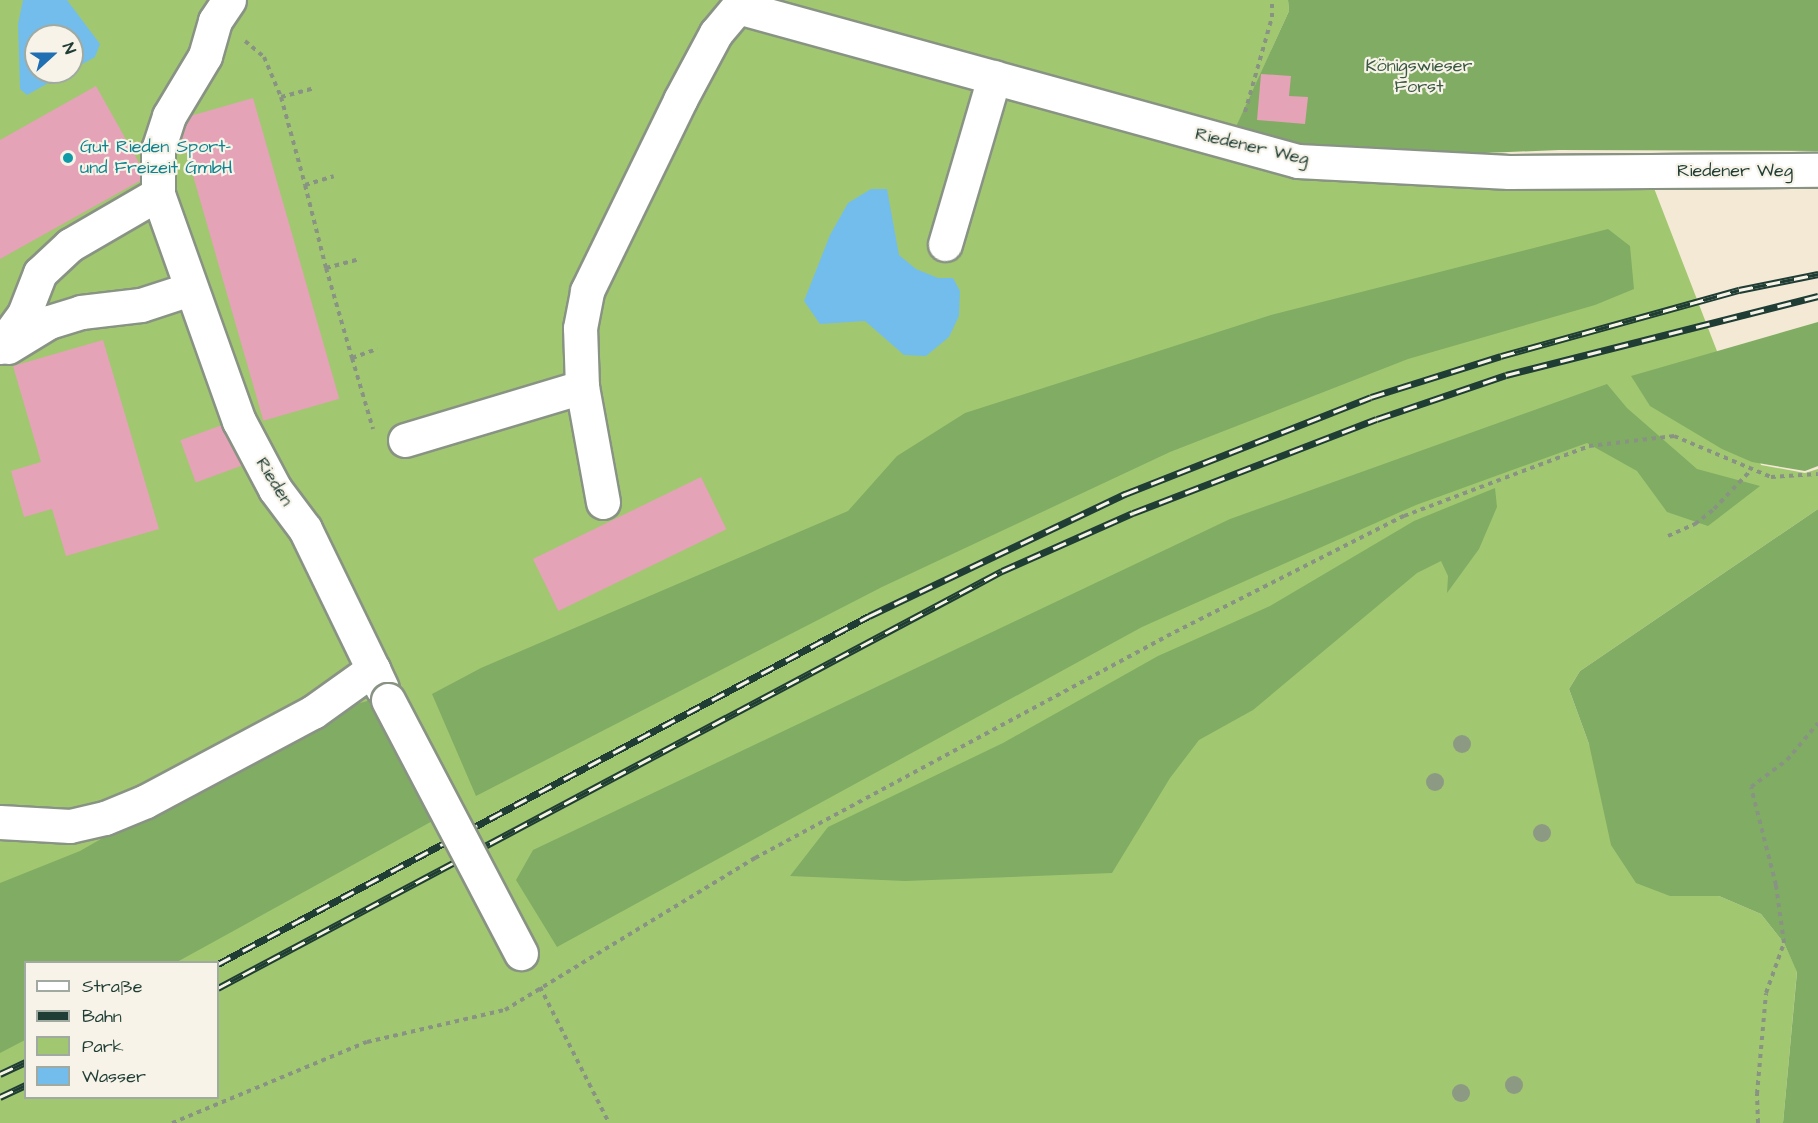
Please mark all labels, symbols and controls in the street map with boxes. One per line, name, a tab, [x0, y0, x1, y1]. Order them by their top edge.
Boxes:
north arrow	[24, 24, 84, 84]
text: N	[57, 40, 81, 57]
park label: Königswieser Forst	[1366, 56, 1472, 98]
street label: Riedener Weg	[1193, 123, 1311, 171]
place label: Gut Rieden Sport- und Freizeit GmbH	[80, 137, 233, 180]
marker: Gut Rieden Sport- und Freizeit GmbH	[61, 151, 75, 165]
street label: Riedener Weg	[1677, 160, 1793, 182]
street label: Rieden	[251, 454, 297, 510]
legend	[24, 961, 219, 1099]
text: Straße	[82, 974, 142, 999]
text: Bahn	[82, 1004, 122, 1029]
text: Park	[82, 1034, 124, 1059]
text: Wasser	[82, 1064, 146, 1089]

